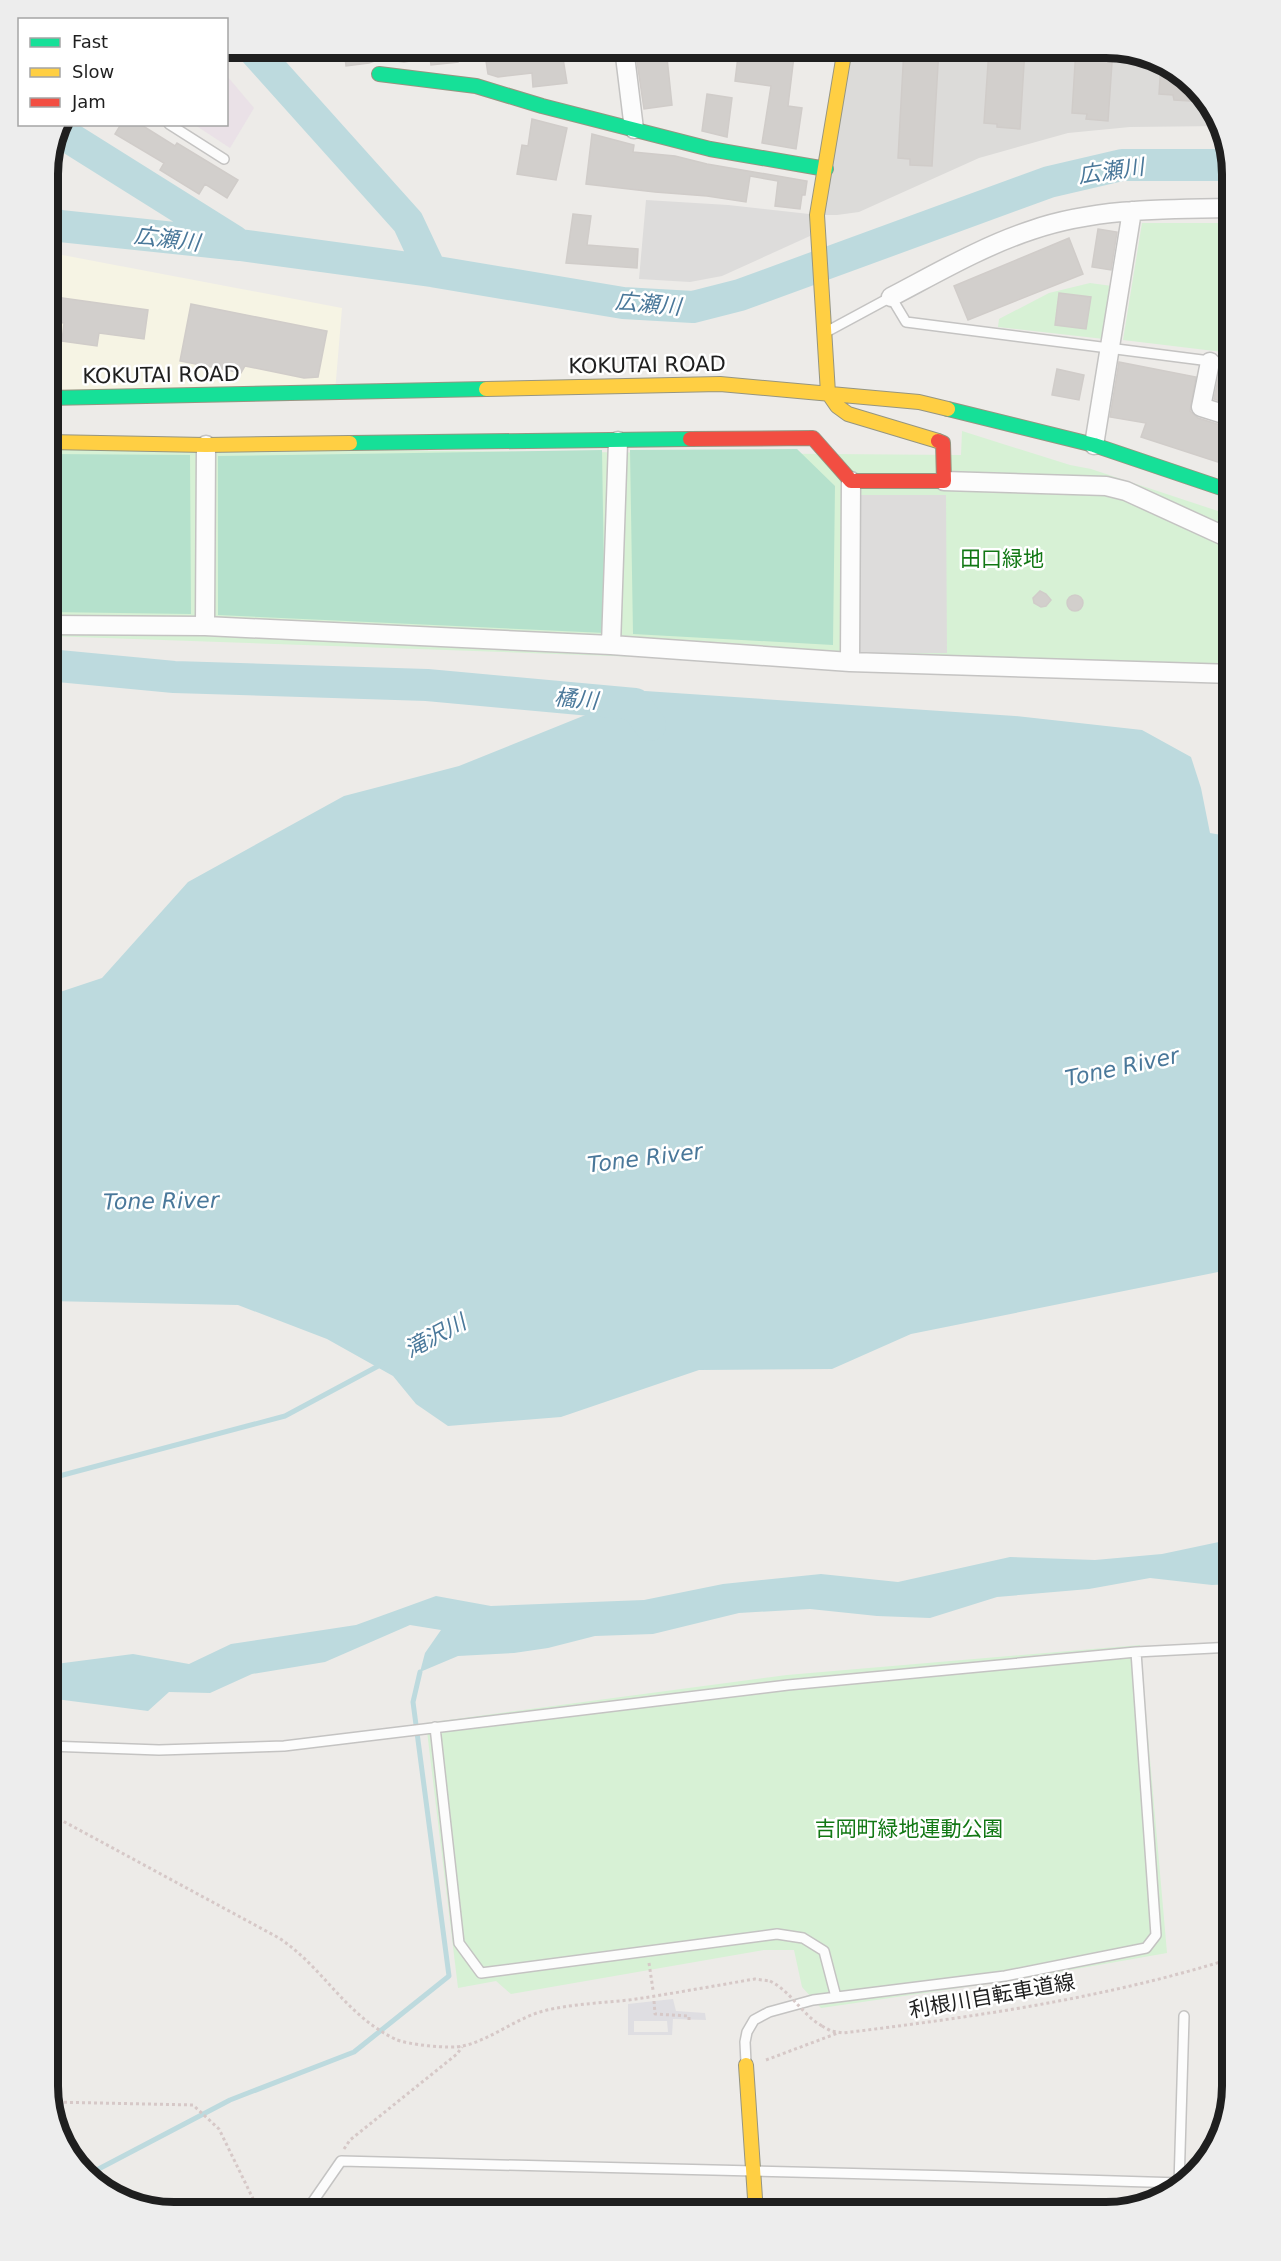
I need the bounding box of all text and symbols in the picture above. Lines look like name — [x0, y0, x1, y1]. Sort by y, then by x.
legend — [18, 18, 228, 126]
text: Fast — [72, 31, 108, 52]
text: Slow — [72, 61, 114, 82]
text: Jam — [71, 91, 106, 112]
water label: 広瀬川 — [1077, 154, 1147, 188]
water label: 広瀬川 — [133, 223, 203, 256]
water label: 広瀬川 — [614, 289, 684, 320]
street label: KOKUTAI ROAD — [568, 352, 726, 378]
street label: KOKUTAI ROAD — [82, 362, 240, 388]
park label: 田口緑地 — [960, 547, 1044, 571]
water label: 橘川 — [553, 685, 601, 714]
water label: Tone River — [1063, 1042, 1183, 1091]
water label: Tone River — [586, 1138, 706, 1177]
water label: Tone River — [103, 1187, 221, 1215]
water label: 滝沢川 — [400, 1309, 472, 1363]
park label: 吉岡町緑地運動公園 — [815, 1817, 1004, 1841]
street label: 利根川自転車道線 — [907, 1970, 1077, 2022]

